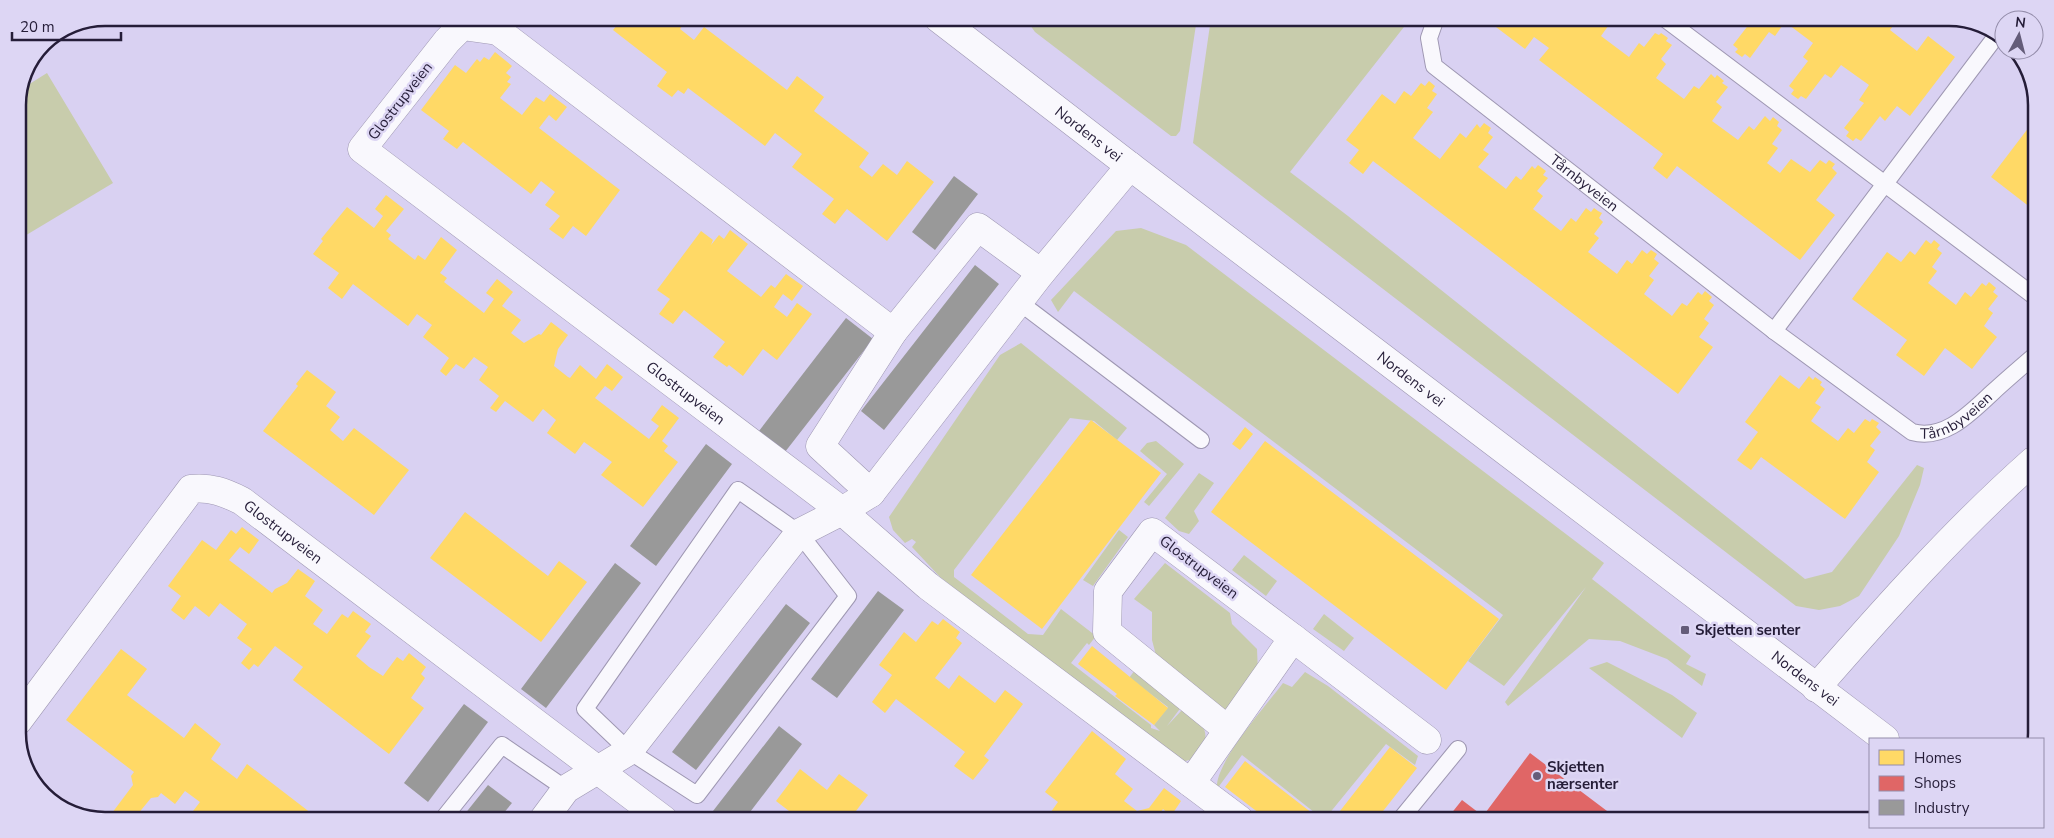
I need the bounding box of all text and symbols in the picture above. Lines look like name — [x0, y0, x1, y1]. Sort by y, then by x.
scale bar — [12, 10, 121, 42]
north arrow — [1994, 10, 2044, 60]
text: N — [2014, 13, 2027, 33]
text: 20 m — [20, 17, 55, 37]
street label: Glostrupveien — [363, 58, 437, 144]
street label: Nordens vei — [1051, 102, 1126, 166]
street label: Tårnbyveien — [1546, 150, 1623, 216]
street label: Nordens vei — [1373, 347, 1449, 411]
street label: Glostrupveien — [642, 357, 729, 429]
street label: Tårnbyveien — [1920, 388, 1997, 444]
street label: Glostrupveien — [239, 496, 327, 568]
street label: Glostrupveien — [1155, 531, 1243, 603]
place label: Skjetten senter — [1695, 620, 1801, 640]
marker: Skjetten senter — [1679, 624, 1691, 636]
street label: Nordens vei — [1767, 646, 1843, 711]
legend — [1869, 738, 2044, 828]
text: Homes — [1914, 748, 1962, 768]
place label: Skjetten nærsenter — [1547, 757, 1619, 794]
marker: Skjetten nærsenter — [1531, 770, 1543, 782]
text: Shops — [1914, 773, 1956, 793]
text: Industry — [1914, 798, 1970, 818]

